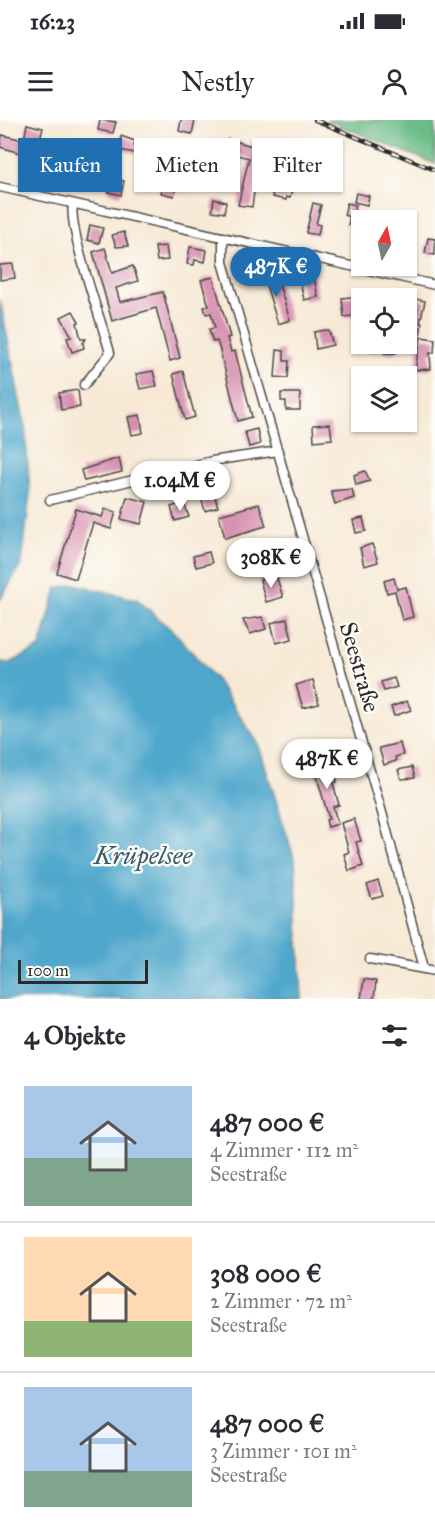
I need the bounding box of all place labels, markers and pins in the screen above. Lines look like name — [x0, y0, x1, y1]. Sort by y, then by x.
pin: 487K € — [227, 247, 325, 298]
pin: 1.04M € — [125, 461, 235, 512]
pin: 308K € — [222, 538, 320, 589]
pin: 487K € — [278, 739, 376, 790]

